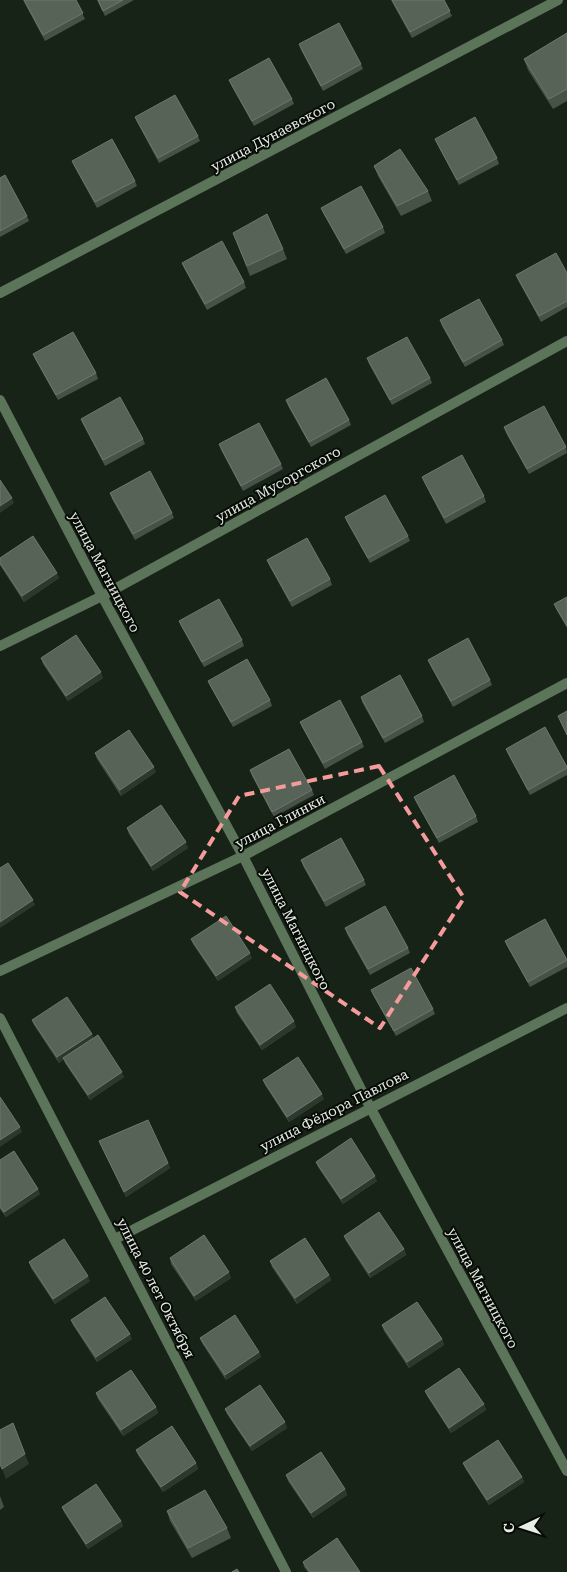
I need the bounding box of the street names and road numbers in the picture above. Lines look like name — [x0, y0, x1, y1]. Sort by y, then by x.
street label: улица Дунаевского — [208, 95, 338, 175]
street label: улица Мусоргского — [213, 443, 343, 525]
street label: улица Магницкого — [66, 509, 144, 635]
street label: улица Глинки — [232, 791, 328, 851]
street label: улица Магницкого — [258, 866, 334, 992]
street label: улица Фёдора Павлова — [257, 1065, 411, 1154]
street label: улица 40 лет Октября — [114, 1215, 198, 1361]
street label: улица Магницкого — [444, 1225, 522, 1351]

